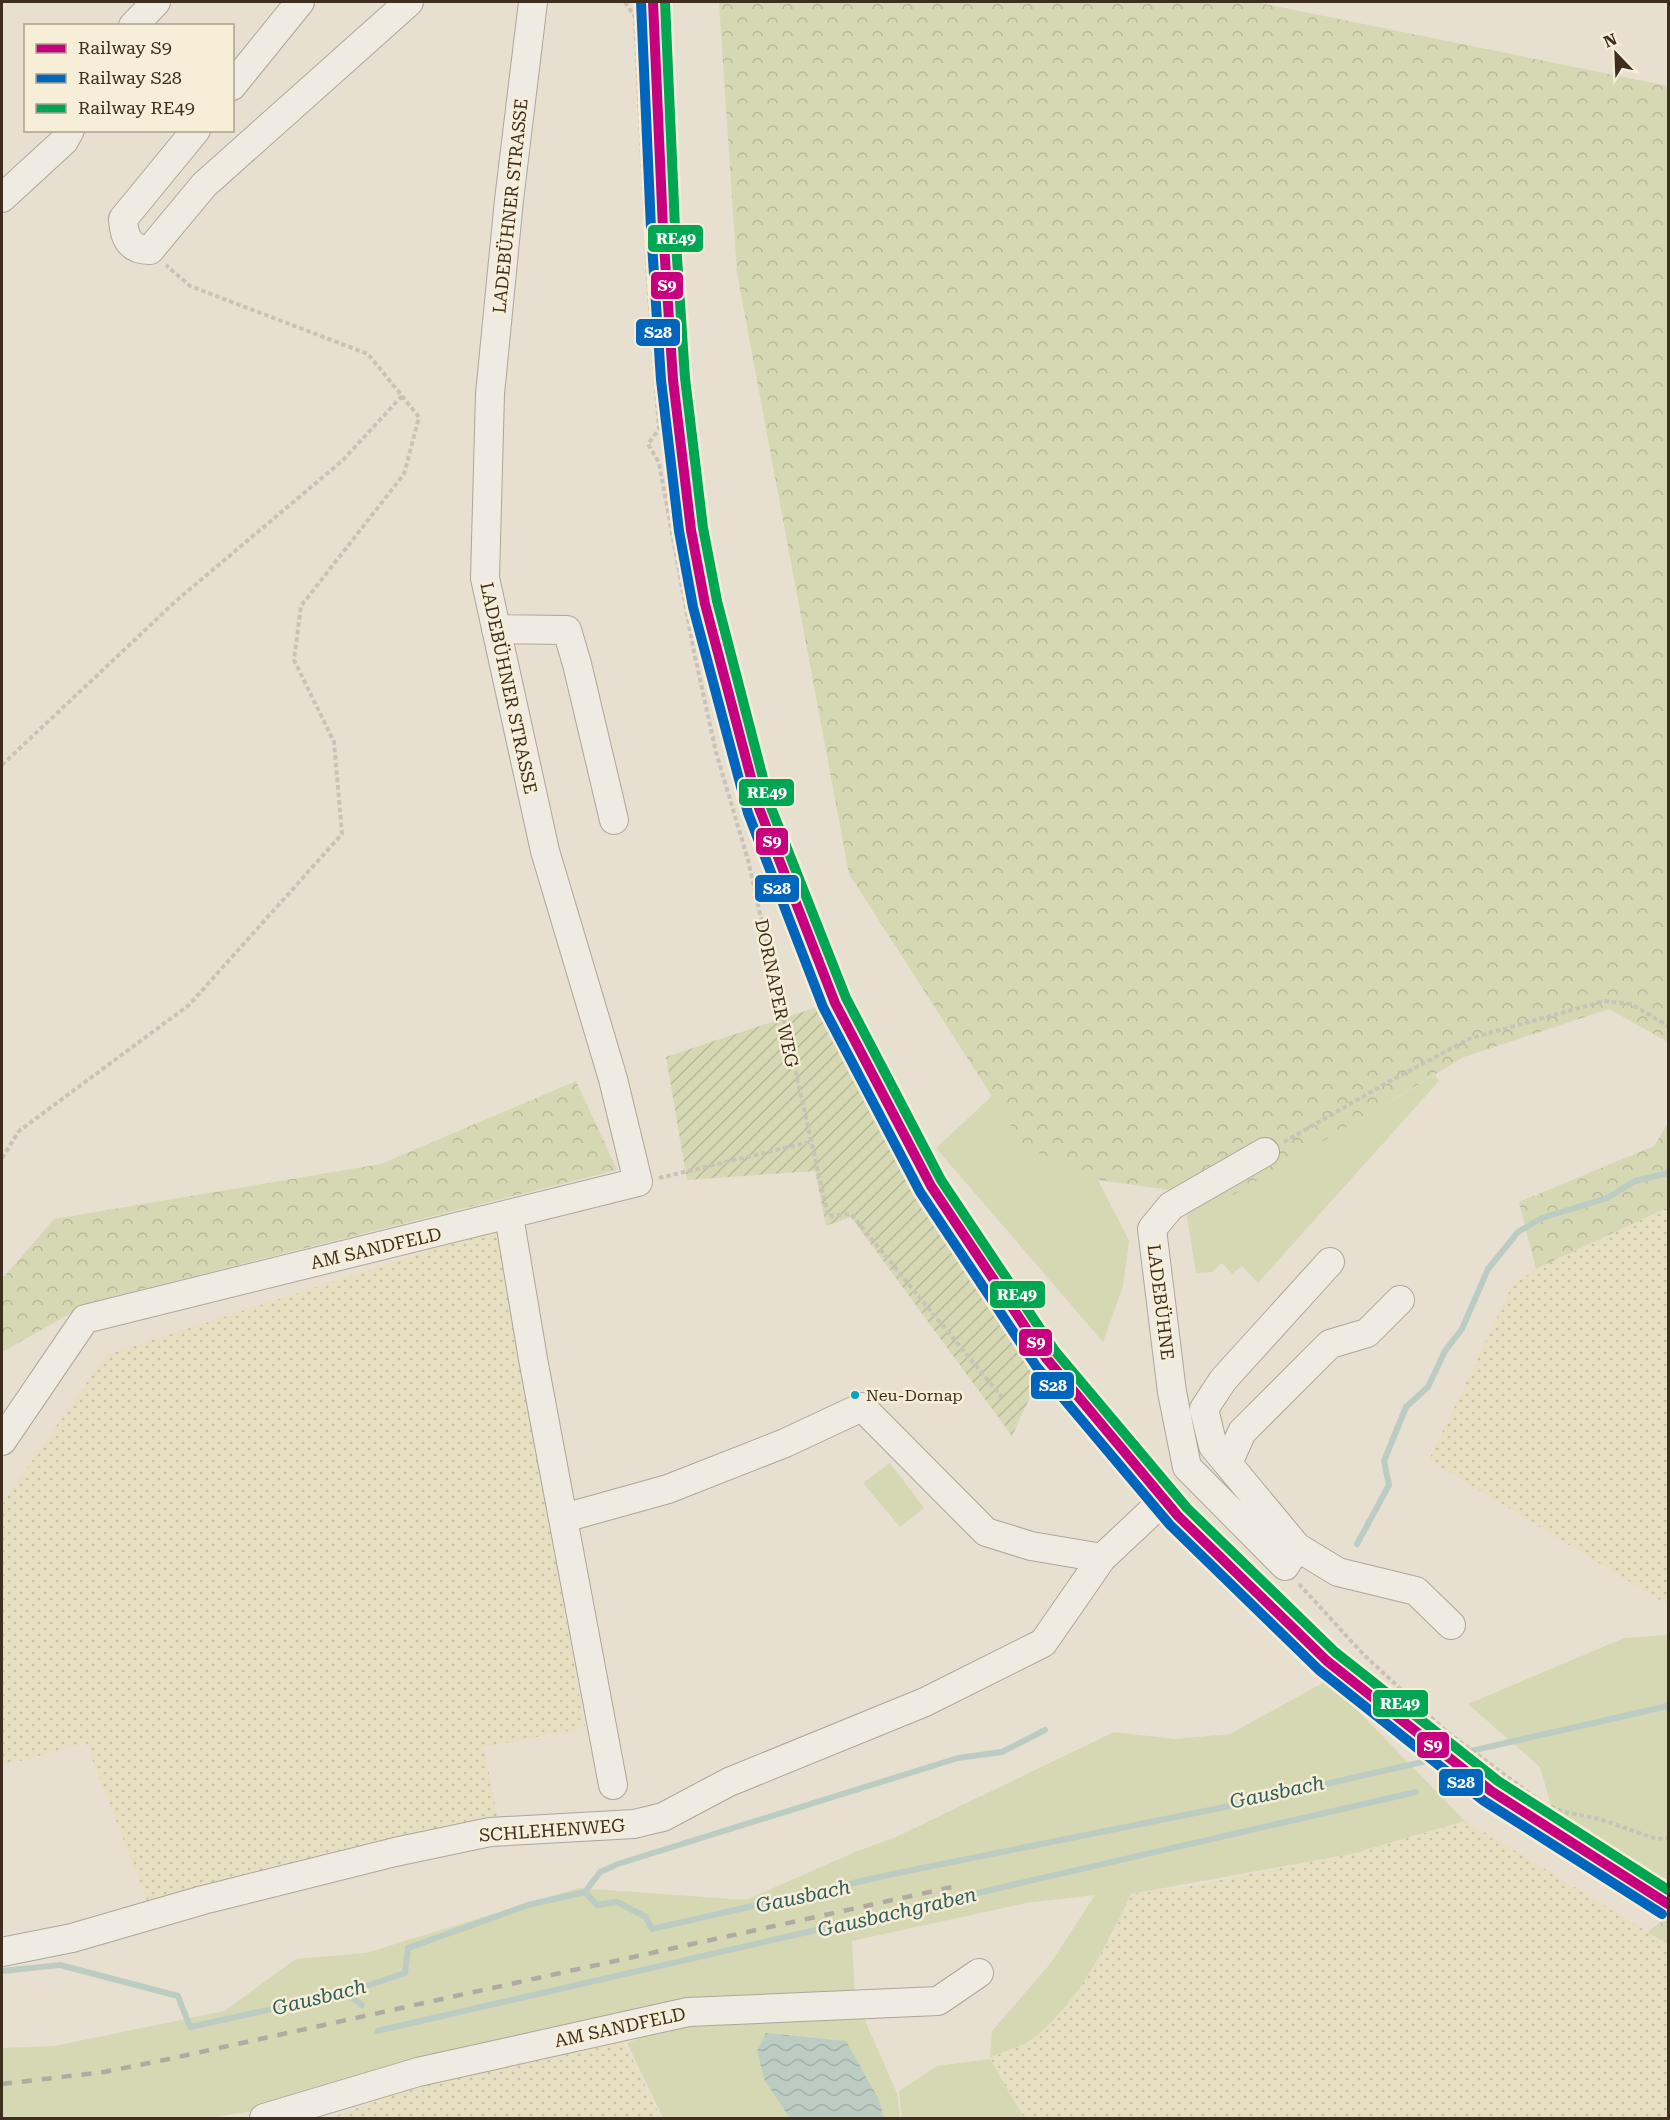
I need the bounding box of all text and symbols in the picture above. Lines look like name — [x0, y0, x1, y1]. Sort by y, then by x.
legend — [24, 24, 234, 132]
north arrow — [1586, 24, 1646, 84]
text: N — [1601, 29, 1620, 52]
text: Railway S9 — [78, 37, 172, 58]
text: Railway S28 — [78, 67, 182, 88]
text: Railway RE49 — [78, 97, 195, 118]
street label: LADEBÜHNER STRASSE — [488, 98, 532, 314]
line badge: RE49 — [647, 224, 704, 253]
text: RE49 — [656, 229, 696, 248]
line badge: S9 — [650, 271, 684, 300]
text: S9 — [657, 276, 677, 295]
line badge: S28 — [635, 318, 681, 347]
text: S28 — [644, 323, 672, 342]
street label: LADEBÜHNER STRASSE — [476, 580, 542, 796]
line badge: RE49 — [738, 778, 795, 807]
text: RE49 — [747, 783, 787, 802]
line badge: S9 — [755, 827, 789, 856]
text: S9 — [762, 832, 782, 851]
line badge: S28 — [754, 874, 800, 903]
text: S28 — [763, 879, 791, 898]
street label: DORNAPER WEG — [751, 917, 803, 1069]
street label: AM SANDFELD — [309, 1223, 444, 1273]
street label: LADEBÜHNE — [1143, 1243, 1179, 1361]
line badge: RE49 — [989, 1280, 1046, 1309]
text: RE49 — [997, 1285, 1037, 1304]
line badge: S9 — [1018, 1328, 1053, 1357]
text: S9 — [1026, 1333, 1046, 1352]
line badge: S28 — [1030, 1371, 1075, 1400]
text: S28 — [1039, 1376, 1067, 1395]
place label: Neu-Dornap — [866, 1386, 963, 1405]
marker: Neu-Dornap — [849, 1389, 861, 1401]
line badge: RE49 — [1372, 1689, 1429, 1718]
text: RE49 — [1380, 1694, 1420, 1713]
line badge: S9 — [1416, 1731, 1450, 1759]
text: S9 — [1423, 1736, 1443, 1755]
line badge: S28 — [1438, 1768, 1484, 1797]
water label: Gausbach — [1228, 1770, 1326, 1814]
text: S28 — [1447, 1773, 1475, 1792]
street label: SCHLEHENWEG — [478, 1814, 626, 1846]
water label: Gausbach — [754, 1874, 852, 1918]
water label: Gausbachgraben — [815, 1882, 979, 1942]
water label: Gausbach — [270, 1974, 368, 2020]
street label: AM SANDFELD — [552, 2003, 688, 2051]

